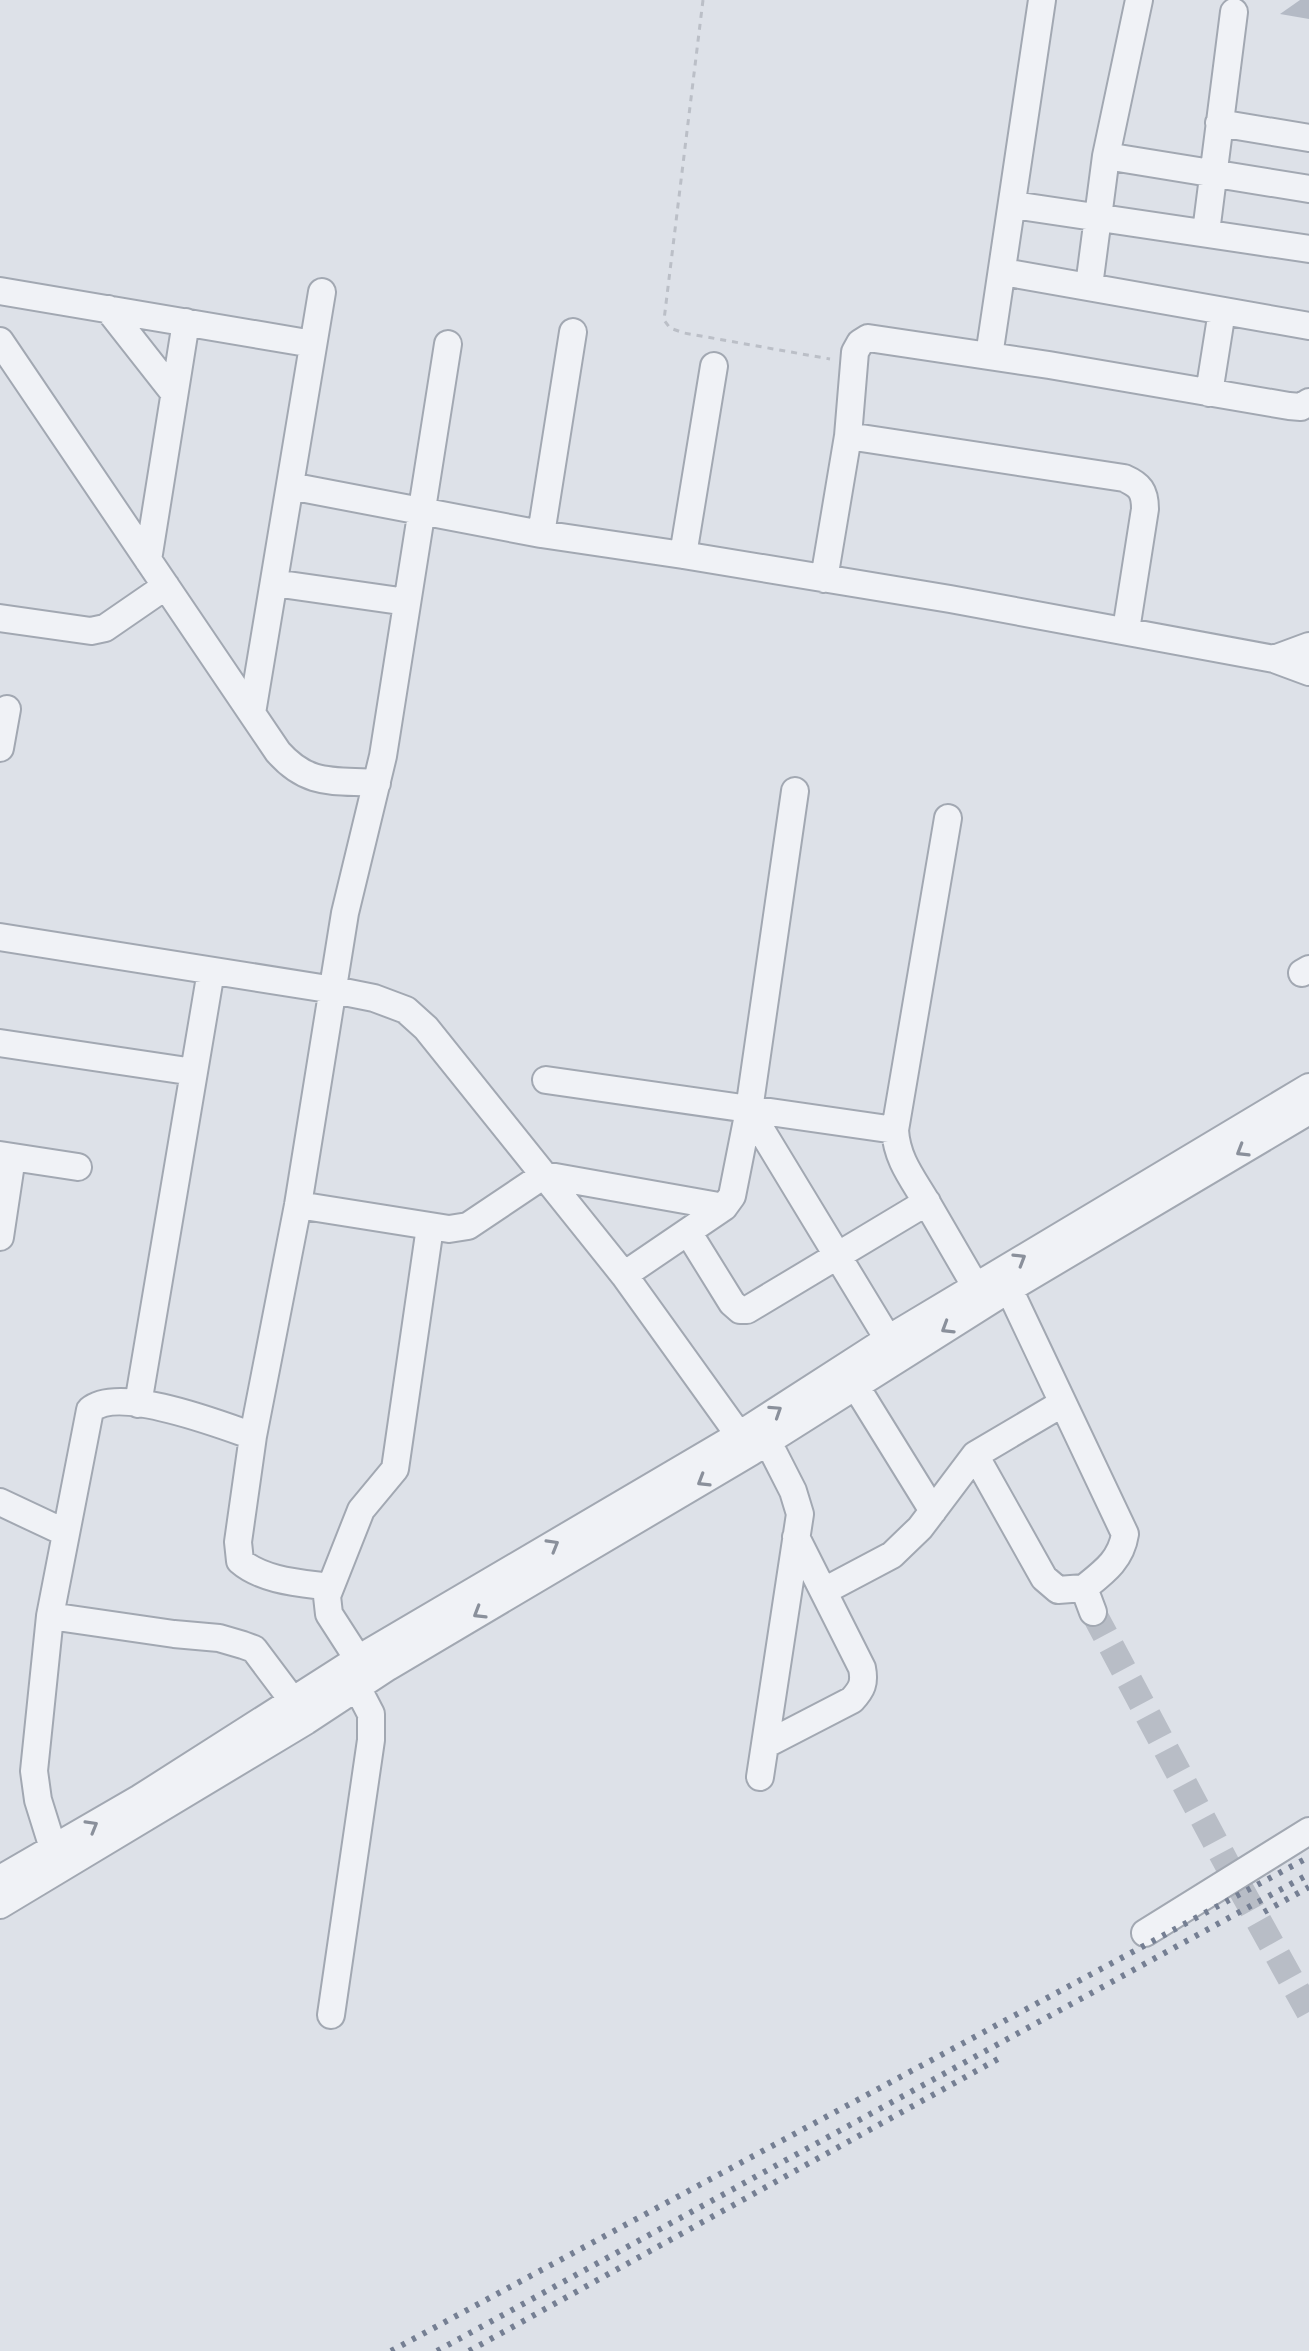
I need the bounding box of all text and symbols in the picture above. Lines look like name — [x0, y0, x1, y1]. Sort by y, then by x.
one-way arrow — [1236, 1141, 1251, 1157]
one-way arrow — [1011, 1253, 1026, 1269]
one-way arrow — [941, 1318, 956, 1334]
one-way arrow — [767, 1406, 782, 1421]
one-way arrow — [697, 1471, 712, 1487]
one-way arrow — [544, 1539, 559, 1555]
one-way arrow — [473, 1603, 488, 1619]
one-way arrow — [83, 1820, 98, 1836]

